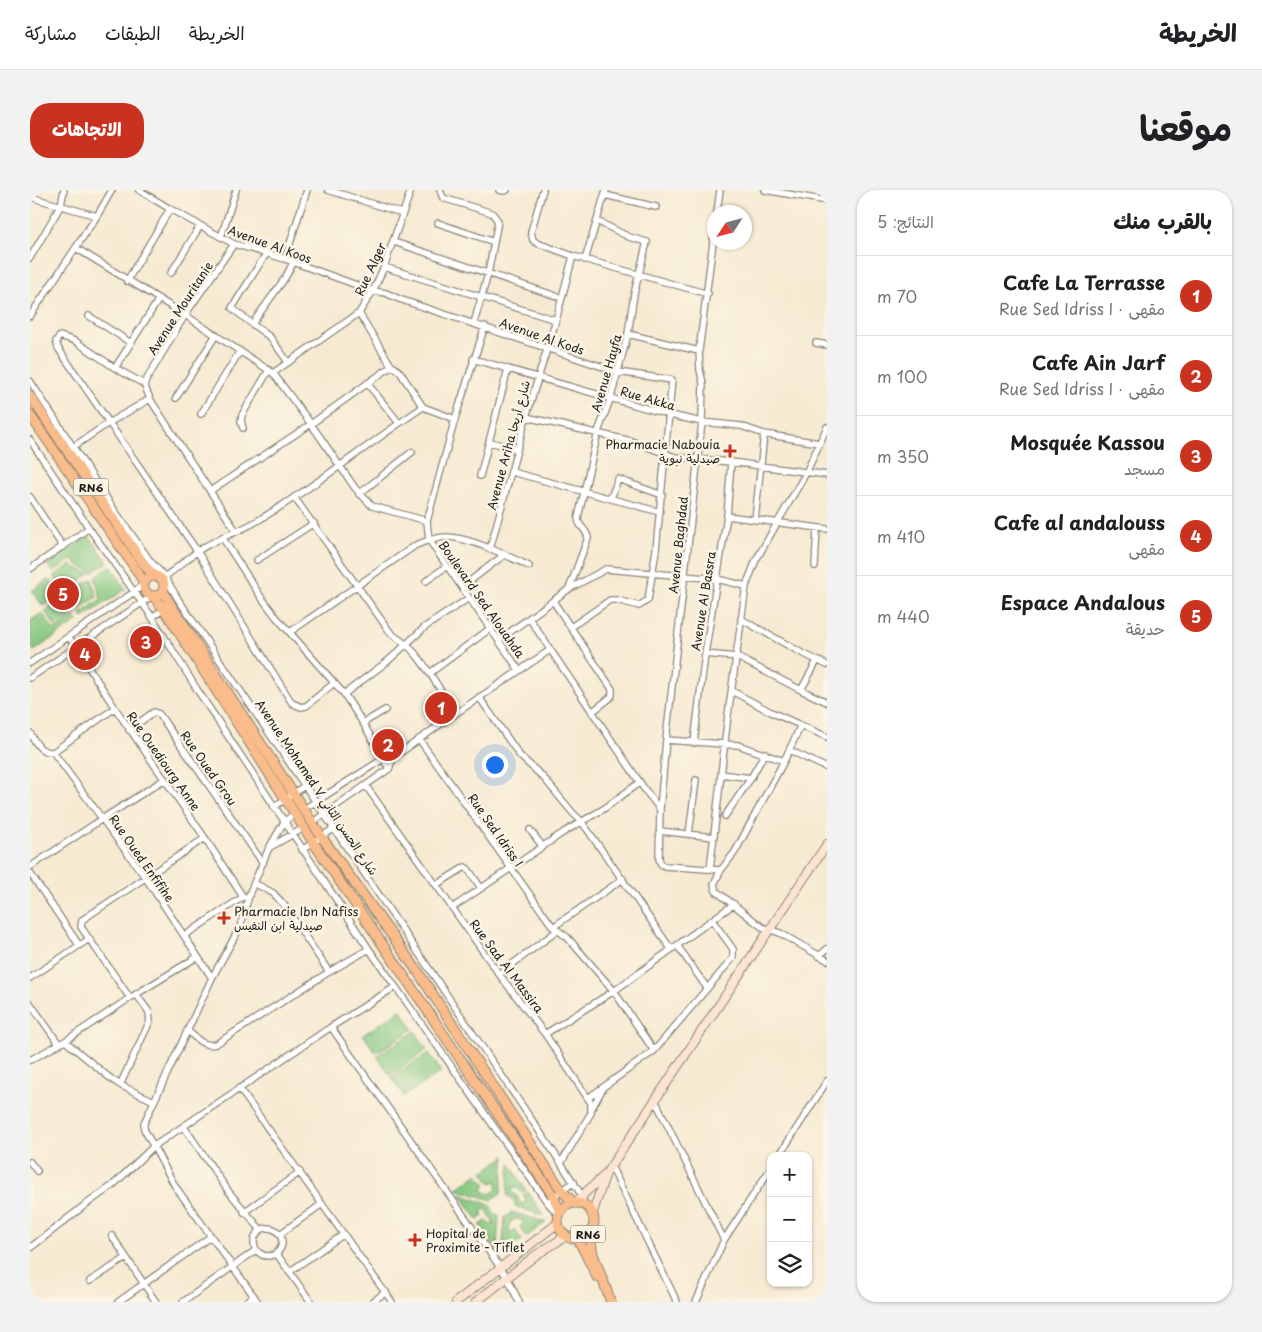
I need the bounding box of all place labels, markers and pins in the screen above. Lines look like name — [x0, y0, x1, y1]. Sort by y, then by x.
place label: Pharmacie Nabouia صيدلية نبوية — [605, 435, 721, 467]
marker: Pharmacie Nabouia صيدلية نبوية — [724, 445, 736, 457]
pin: 5 — [47, 575, 79, 613]
pin: 3 — [130, 623, 162, 661]
pin: 4 — [69, 635, 101, 673]
pin: 1 — [425, 689, 457, 727]
pin: 2 — [372, 726, 404, 764]
place label: Pharmacie Ibn Nafiss صيدلية ابن النفيس — [234, 902, 359, 934]
marker: Pharmacie Ibn Nafiss صيدلية ابن النفيس — [218, 912, 230, 924]
place label: Hopital de Proximite - Tiflet — [426, 1224, 525, 1256]
marker: Hopital de Proximite - Tiflet — [408, 1233, 422, 1247]

